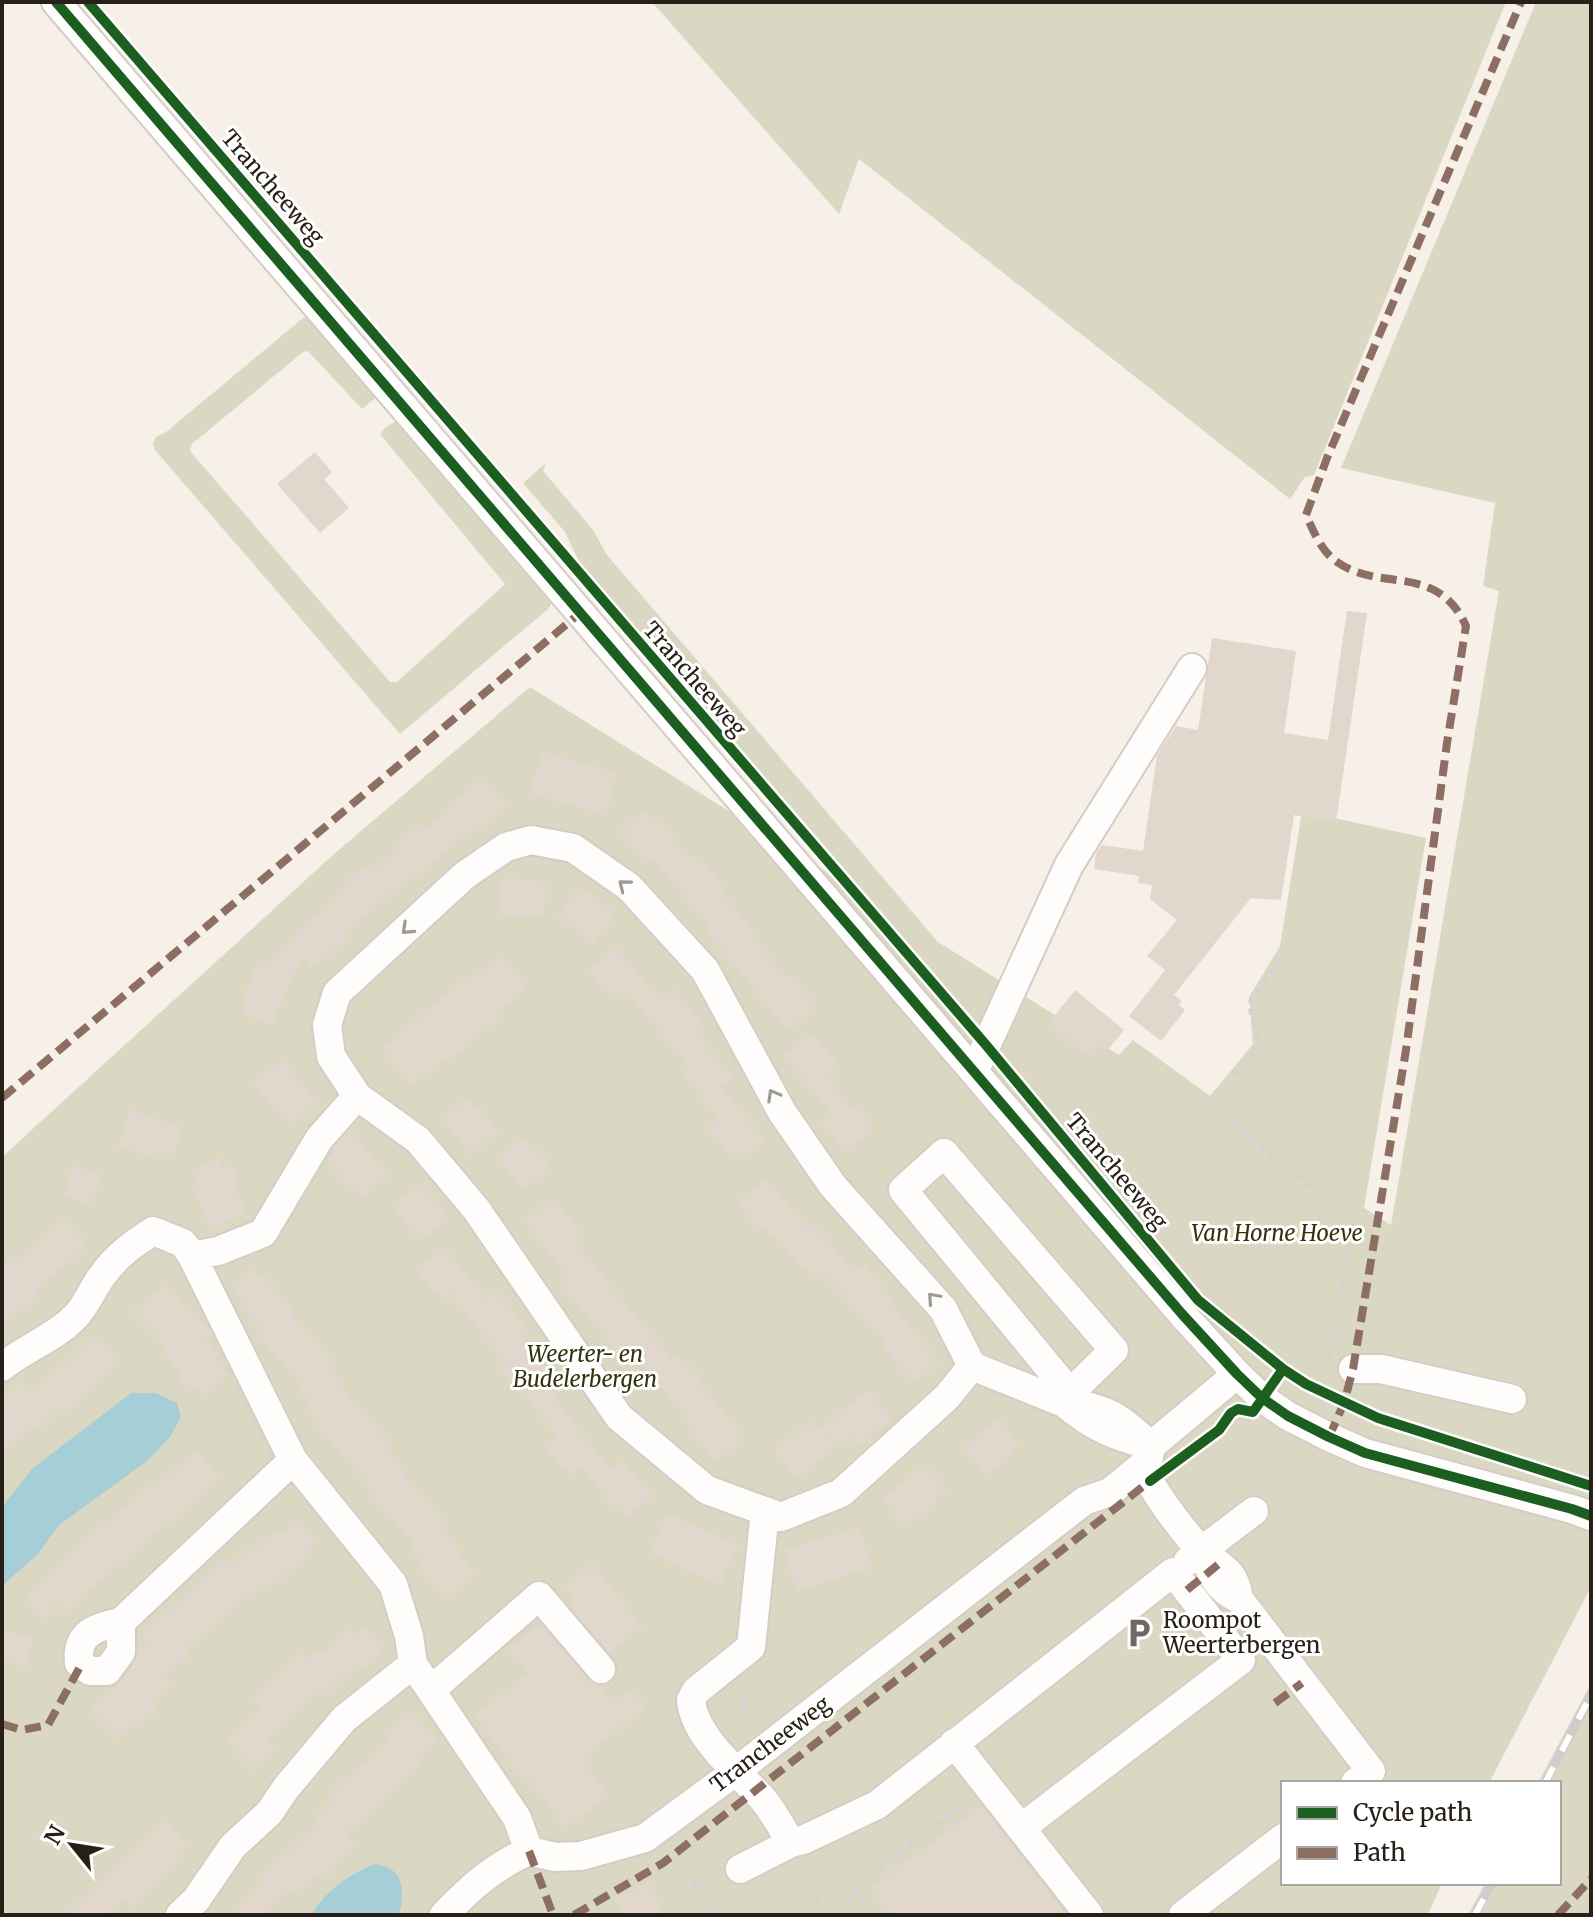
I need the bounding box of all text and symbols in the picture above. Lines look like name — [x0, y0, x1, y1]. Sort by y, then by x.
street label: Trancheeweg — [215, 124, 331, 250]
street label: Trancheeweg — [637, 616, 753, 742]
one-way arrow — [618, 880, 633, 894]
one-way arrow — [402, 919, 416, 934]
one-way arrow — [767, 1089, 783, 1104]
street label: Trancheeweg — [1060, 1107, 1174, 1235]
park label: Van Horne Hoeve — [1191, 1219, 1363, 1247]
one-way arrow — [929, 1293, 943, 1308]
park label: Weerter- en Budelerbergen — [513, 1340, 657, 1393]
place label: Roompot Weerterbergen — [1162, 1606, 1321, 1659]
parking icon: Roompot Weerterbergen — [1122, 1616, 1156, 1650]
street label: Trancheeweg — [704, 1690, 836, 1798]
legend — [1281, 1781, 1561, 1885]
text: Cycle path — [1353, 1797, 1472, 1828]
north arrow — [32, 1805, 112, 1885]
text: N — [38, 1820, 71, 1850]
text: Path — [1353, 1837, 1406, 1868]

